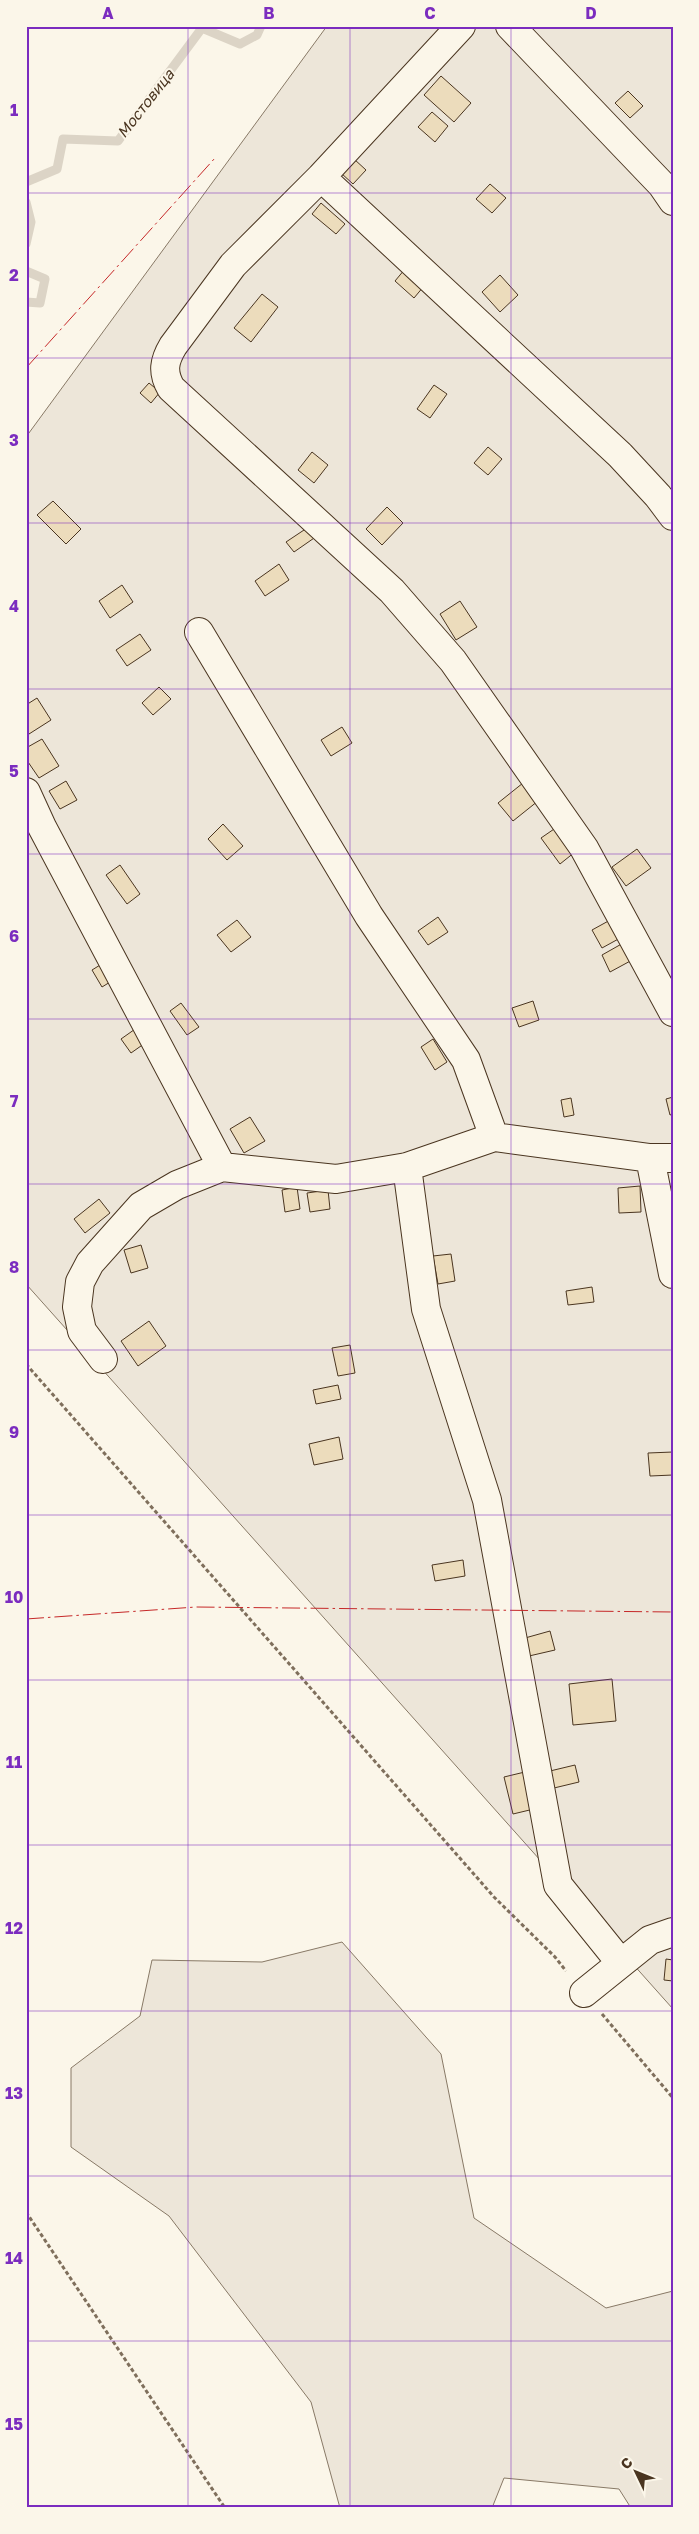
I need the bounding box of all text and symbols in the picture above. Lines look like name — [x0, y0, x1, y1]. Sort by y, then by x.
text: A — [102, 3, 114, 23]
text: B — [263, 3, 275, 23]
text: C — [424, 3, 436, 23]
text: D — [585, 3, 597, 23]
water label: Мостовица — [113, 65, 178, 141]
text: 1 — [10, 100, 18, 120]
text: 2 — [9, 265, 19, 285]
text: 3 — [9, 430, 19, 450]
text: 4 — [9, 596, 19, 616]
text: 5 — [9, 761, 19, 781]
text: 6 — [9, 926, 19, 946]
text: 7 — [10, 1091, 19, 1111]
text: 8 — [9, 1257, 19, 1277]
text: 9 — [9, 1422, 19, 1442]
text: 10 — [5, 1587, 23, 1607]
text: 11 — [6, 1752, 22, 1772]
text: 12 — [5, 1918, 23, 1938]
text: 13 — [5, 2083, 23, 2103]
text: 14 — [5, 2248, 23, 2268]
text: 15 — [5, 2414, 23, 2434]
north arrow — [612, 2446, 662, 2496]
text: С — [617, 2453, 636, 2472]

